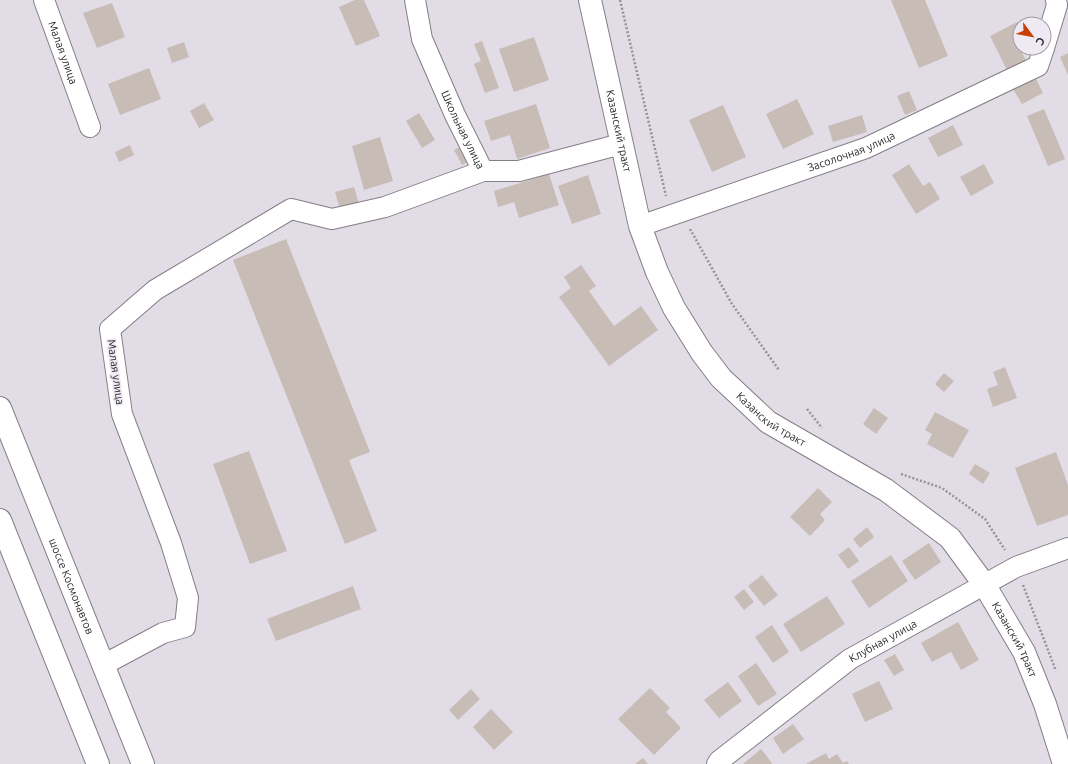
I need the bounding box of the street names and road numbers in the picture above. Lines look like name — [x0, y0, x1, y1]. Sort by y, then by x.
street label: Малая улица — [46, 20, 80, 86]
street label: Школьная улица — [439, 89, 487, 171]
street label: Казанский тракт — [604, 89, 634, 173]
street label: Засолочная улица — [806, 129, 897, 174]
street label: Малая улица — [105, 339, 127, 405]
street label: Казанский тракт — [734, 390, 808, 449]
street label: шоссе Космонавтов — [47, 536, 96, 636]
street label: Казанский тракт — [990, 600, 1040, 679]
street label: Клубная улица — [847, 617, 919, 665]

